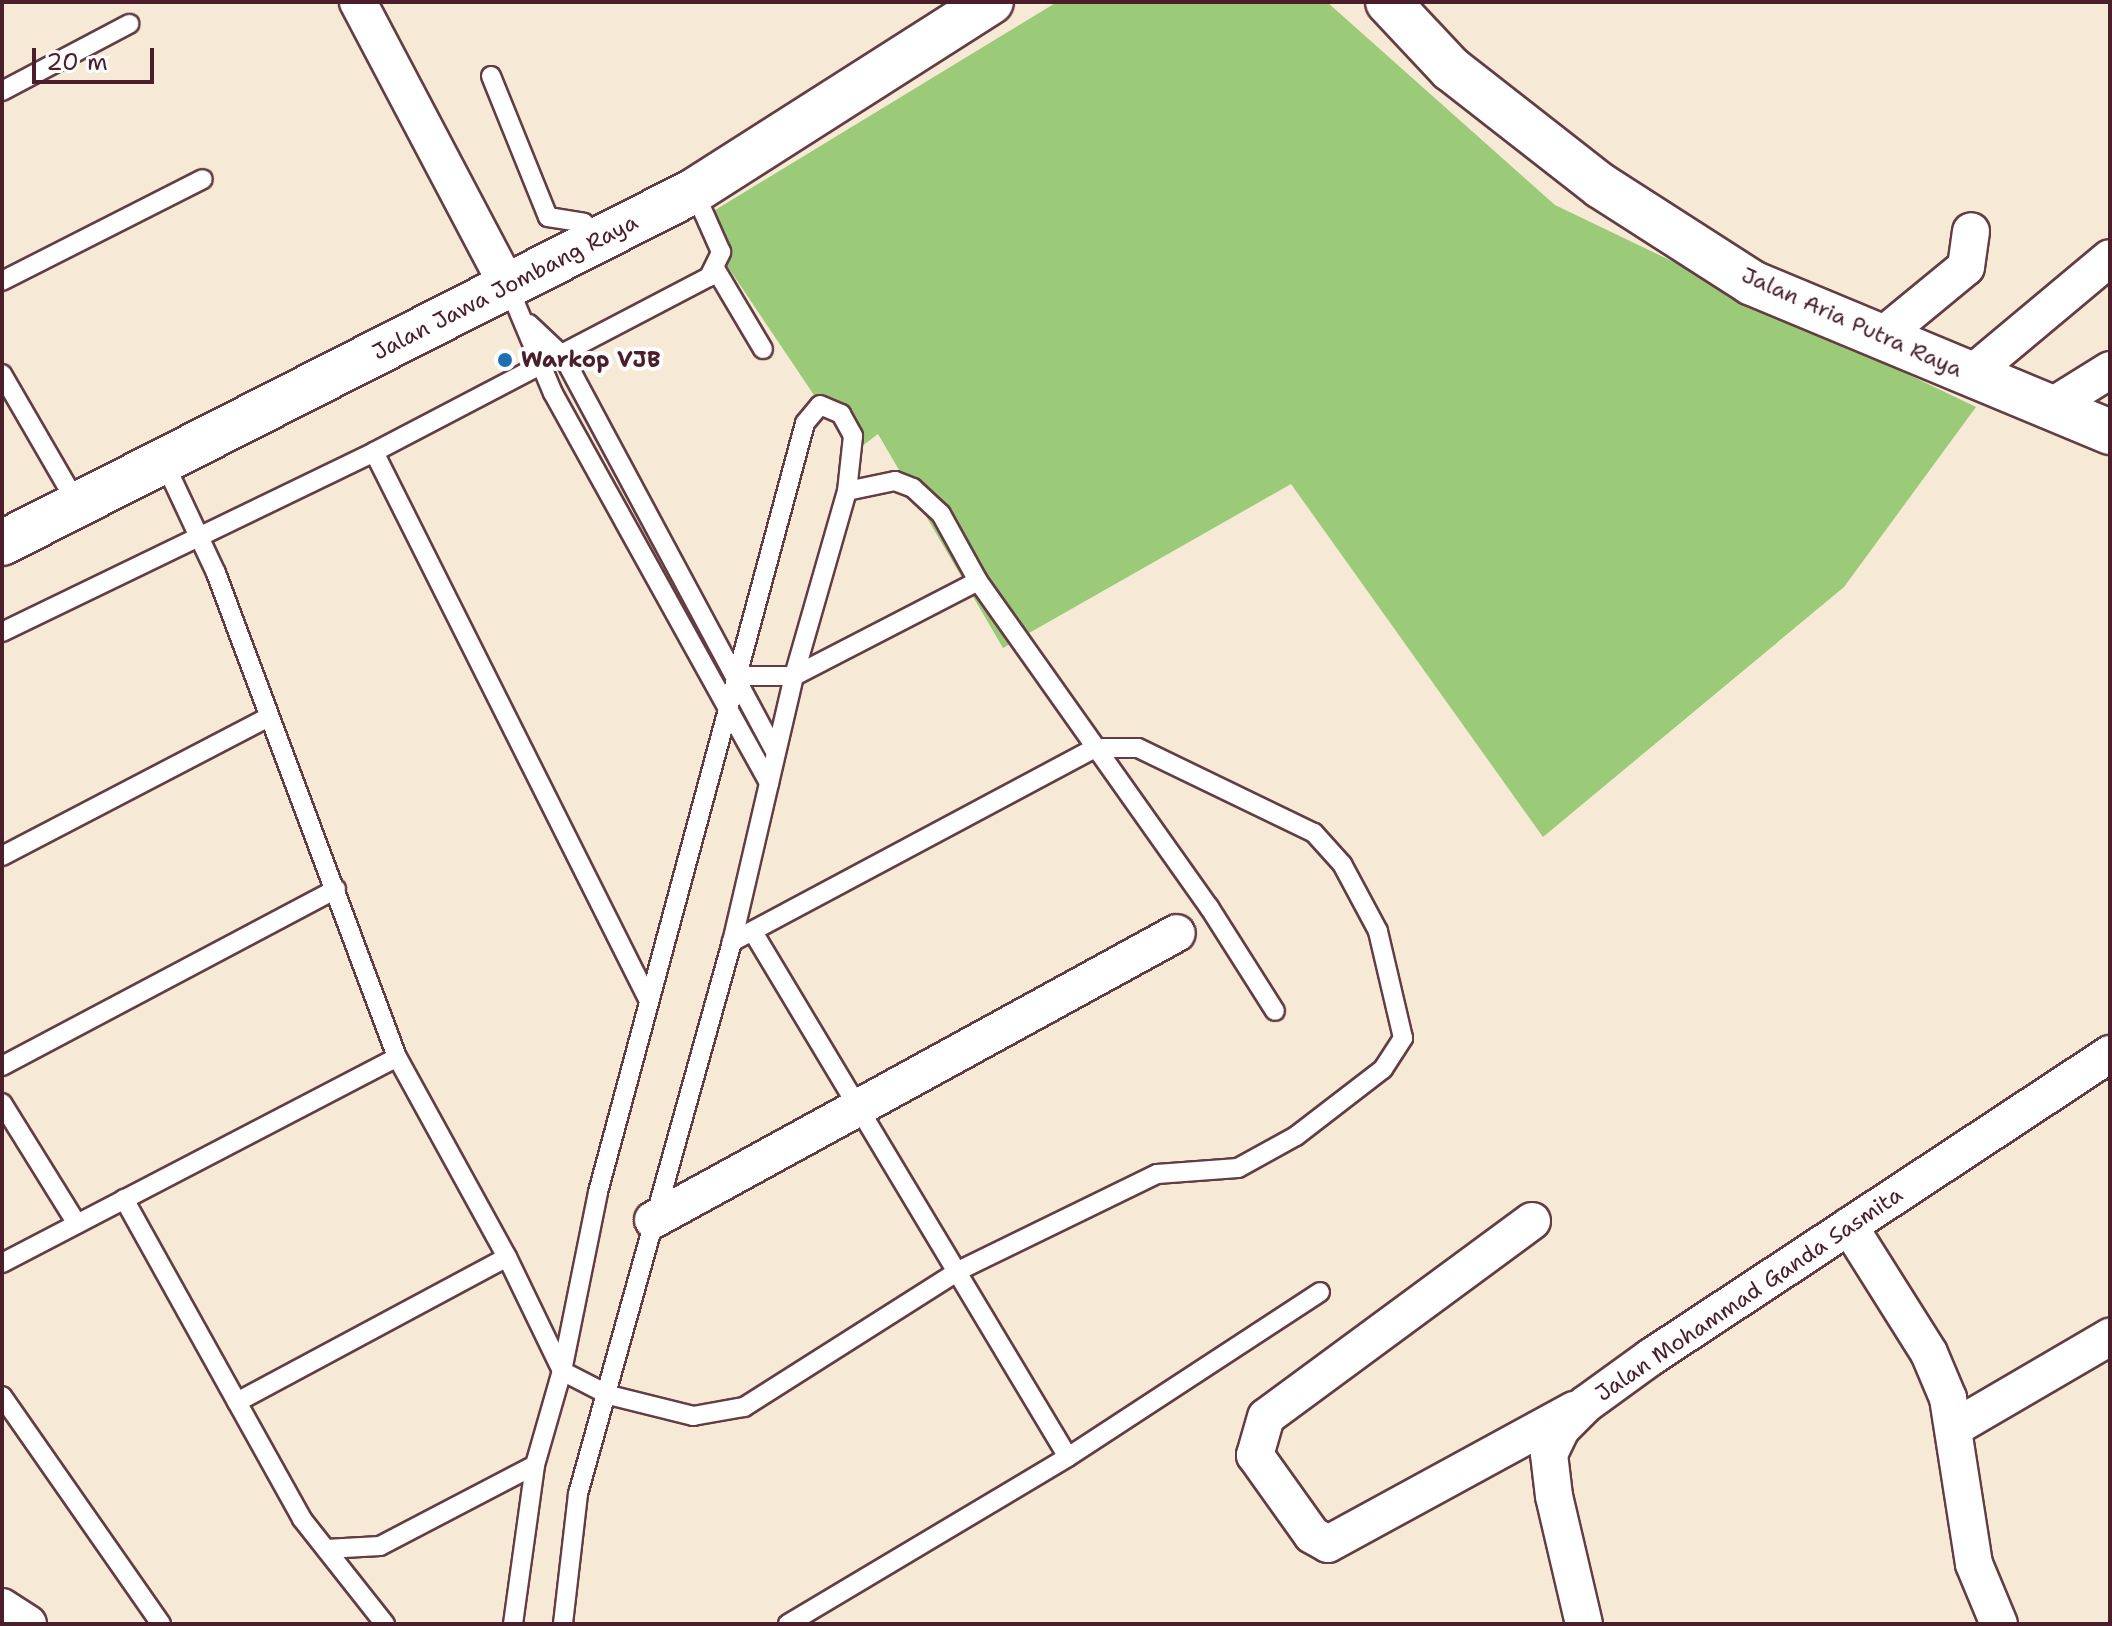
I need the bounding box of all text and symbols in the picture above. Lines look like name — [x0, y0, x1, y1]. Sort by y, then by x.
scale bar — [36, 32, 158, 82]
text: 20 m — [46, 46, 108, 78]
street label: Jalan Jawa Jombang Raya — [368, 208, 642, 366]
street label: Jalan Aria Putra Raya — [1738, 261, 1966, 383]
place label: Warkop VJB — [521, 347, 661, 373]
marker: Warkop VJB — [496, 351, 514, 369]
street label: Jalan Mohammad Ganda Sasmita — [1591, 1181, 1907, 1407]

